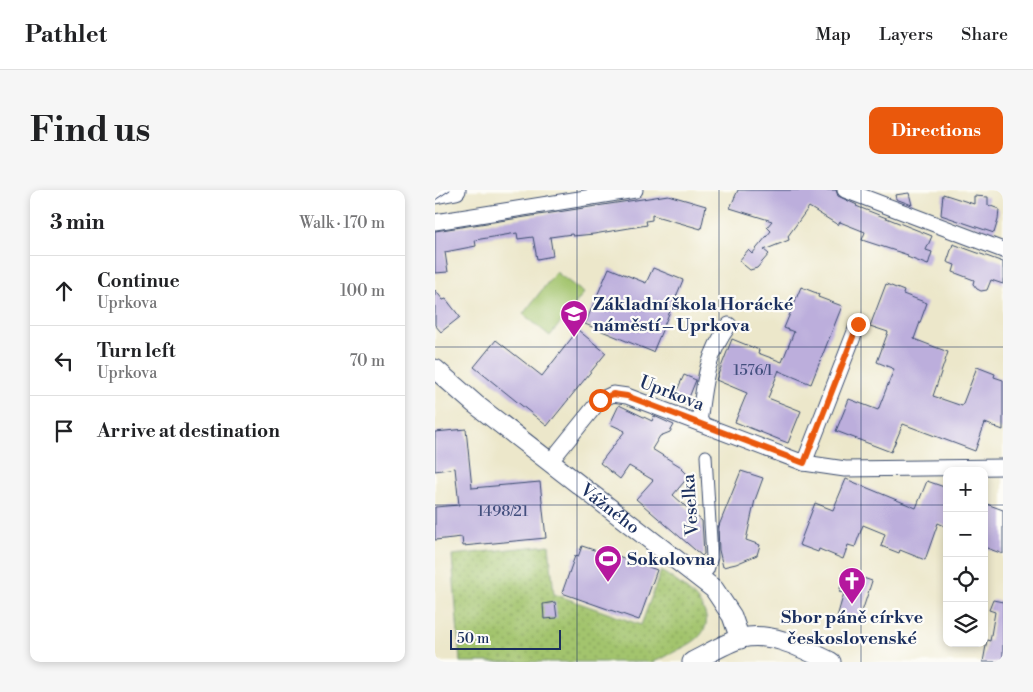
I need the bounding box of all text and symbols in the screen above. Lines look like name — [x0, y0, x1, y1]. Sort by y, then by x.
text: Pathlet — [25, 20, 107, 50]
text: Map — [816, 23, 851, 46]
text: Layers — [879, 23, 933, 46]
text: Share — [961, 23, 1008, 46]
button: Directions — [869, 107, 1003, 154]
text: Find us — [30, 109, 150, 152]
text: 3 min — [50, 210, 105, 236]
text: Walk · 170 m — [299, 213, 385, 233]
text: Continue — [97, 269, 180, 293]
icon: ahead — [50, 277, 78, 305]
text: 100 m — [340, 281, 385, 301]
text: Uprkova — [97, 293, 157, 313]
place label: Základní škola Horácké náměstí – Uprkova — [593, 293, 794, 337]
school or university icon: Základní škola Horácké náměstí – Uprkova — [559, 299, 589, 338]
route end — [847, 313, 870, 336]
text: Turn left — [97, 339, 176, 363]
icon: left — [50, 347, 78, 375]
text: 70 m — [349, 351, 385, 371]
house number: 1576/1 — [733, 361, 773, 380]
text: Uprkova — [97, 363, 157, 383]
street label: Uprkova — [636, 371, 708, 417]
route start — [589, 389, 612, 412]
icon: arrive — [50, 417, 78, 445]
text: Arrive at destination — [97, 419, 280, 443]
map controls — [943, 467, 988, 647]
button: + — [943, 467, 988, 512]
street label: Veselka — [677, 472, 704, 538]
street label: Vážného — [574, 478, 644, 539]
house number: 1498/21 — [477, 502, 529, 521]
button: − — [943, 512, 988, 557]
sports icon: Sokolovna — [593, 544, 623, 583]
place label: Sokolovna — [627, 548, 715, 571]
button: locate — [943, 557, 988, 602]
church icon: Sbor páně církve československé — [837, 566, 867, 605]
button: layers — [943, 602, 988, 647]
place label: Sbor páně církve československé — [781, 606, 923, 650]
scale bar — [450, 627, 561, 650]
text: 50 m — [457, 630, 489, 648]

